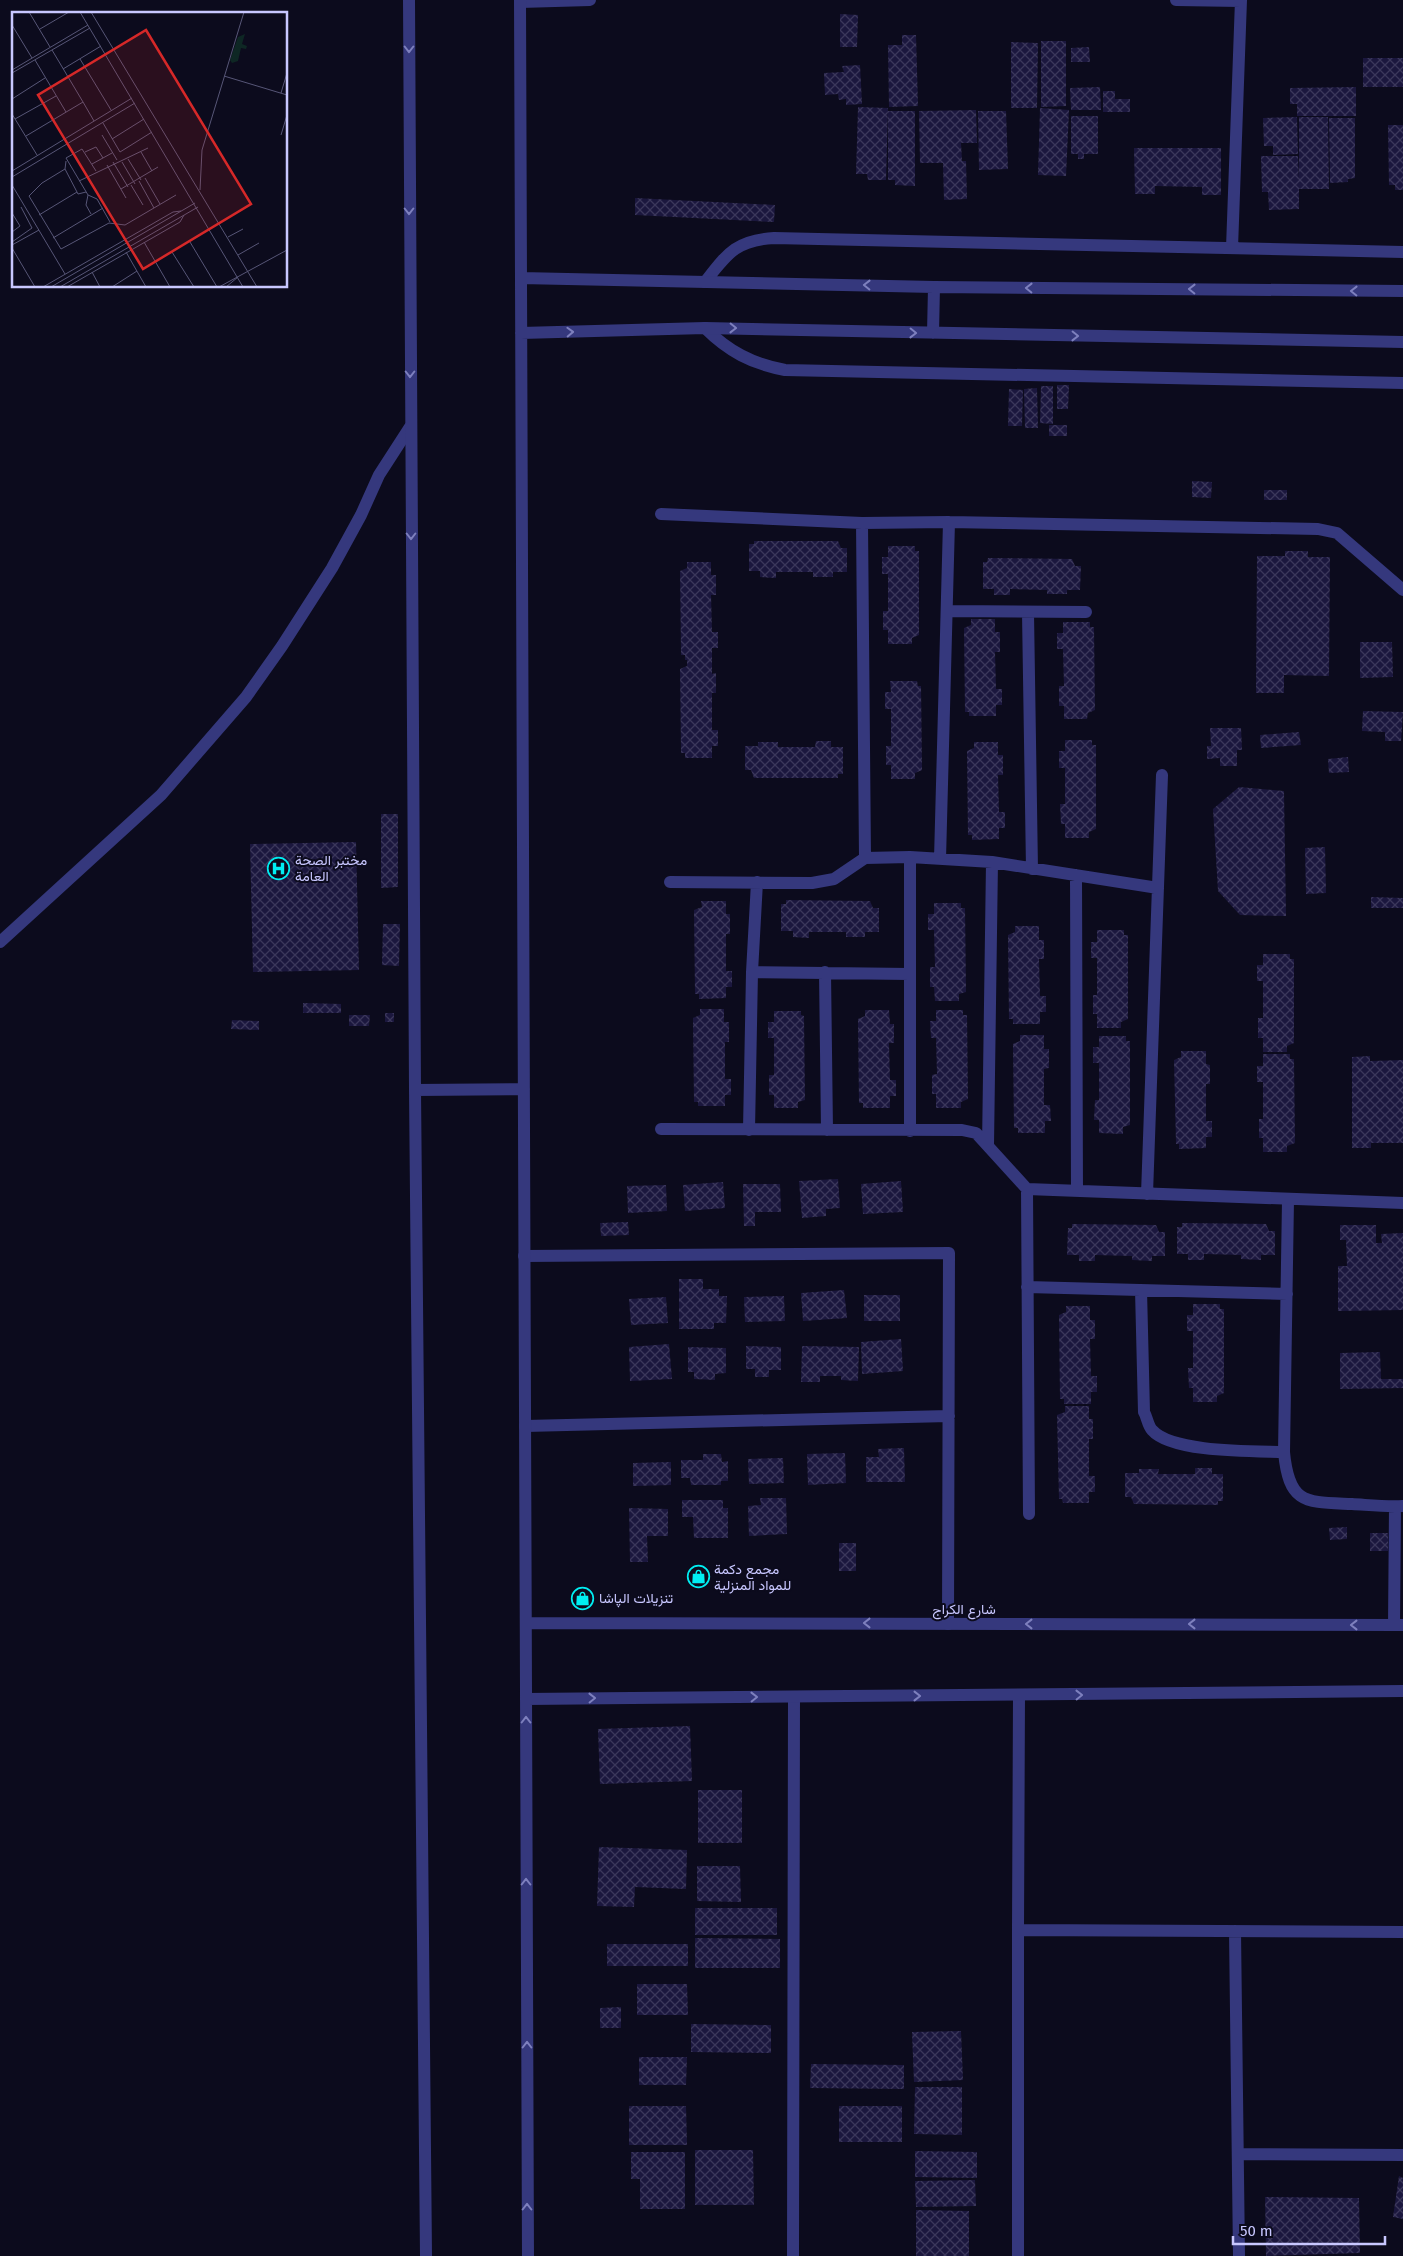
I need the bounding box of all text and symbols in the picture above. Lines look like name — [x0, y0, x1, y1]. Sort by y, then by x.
inset map — [12, 12, 288, 288]
one-way arrow — [404, 45, 414, 53]
one-way arrow — [404, 208, 414, 215]
one-way arrow — [863, 280, 871, 291]
one-way arrow — [1025, 283, 1033, 293]
one-way arrow — [1188, 284, 1196, 294]
one-way arrow — [1350, 286, 1358, 296]
one-way arrow — [729, 323, 737, 334]
one-way arrow — [566, 326, 574, 337]
one-way arrow — [909, 327, 917, 338]
one-way arrow — [1072, 331, 1079, 341]
one-way arrow — [405, 370, 415, 378]
one-way arrow — [406, 532, 416, 540]
place label: مختبر الصحة العامة — [295, 852, 367, 885]
hospital icon: مختبر الصحة العامة — [267, 856, 291, 880]
place label: مجمع دكمة للمواد المنزلية — [714, 1561, 791, 1594]
shop icon: مجمع دكمة للمواد المنزلية — [686, 1565, 710, 1589]
shop icon: تنزيلات الپاشا — [571, 1586, 595, 1610]
place label: تنزيلات الپاشا — [599, 1590, 674, 1608]
street label: شارع الكراج — [932, 1601, 996, 1620]
one-way arrow — [863, 1618, 870, 1628]
one-way arrow — [1025, 1619, 1033, 1629]
one-way arrow — [1188, 1619, 1196, 1629]
one-way arrow — [1350, 1620, 1358, 1630]
one-way arrow — [1076, 1689, 1084, 1700]
one-way arrow — [914, 1691, 921, 1701]
one-way arrow — [751, 1692, 759, 1702]
one-way arrow — [588, 1693, 596, 1703]
one-way arrow — [521, 1716, 531, 1724]
one-way arrow — [521, 1878, 531, 1886]
one-way arrow — [522, 2041, 532, 2048]
one-way arrow — [522, 2203, 532, 2211]
scale bar — [1233, 2214, 1386, 2246]
text: 50 m — [1240, 2222, 1273, 2240]

